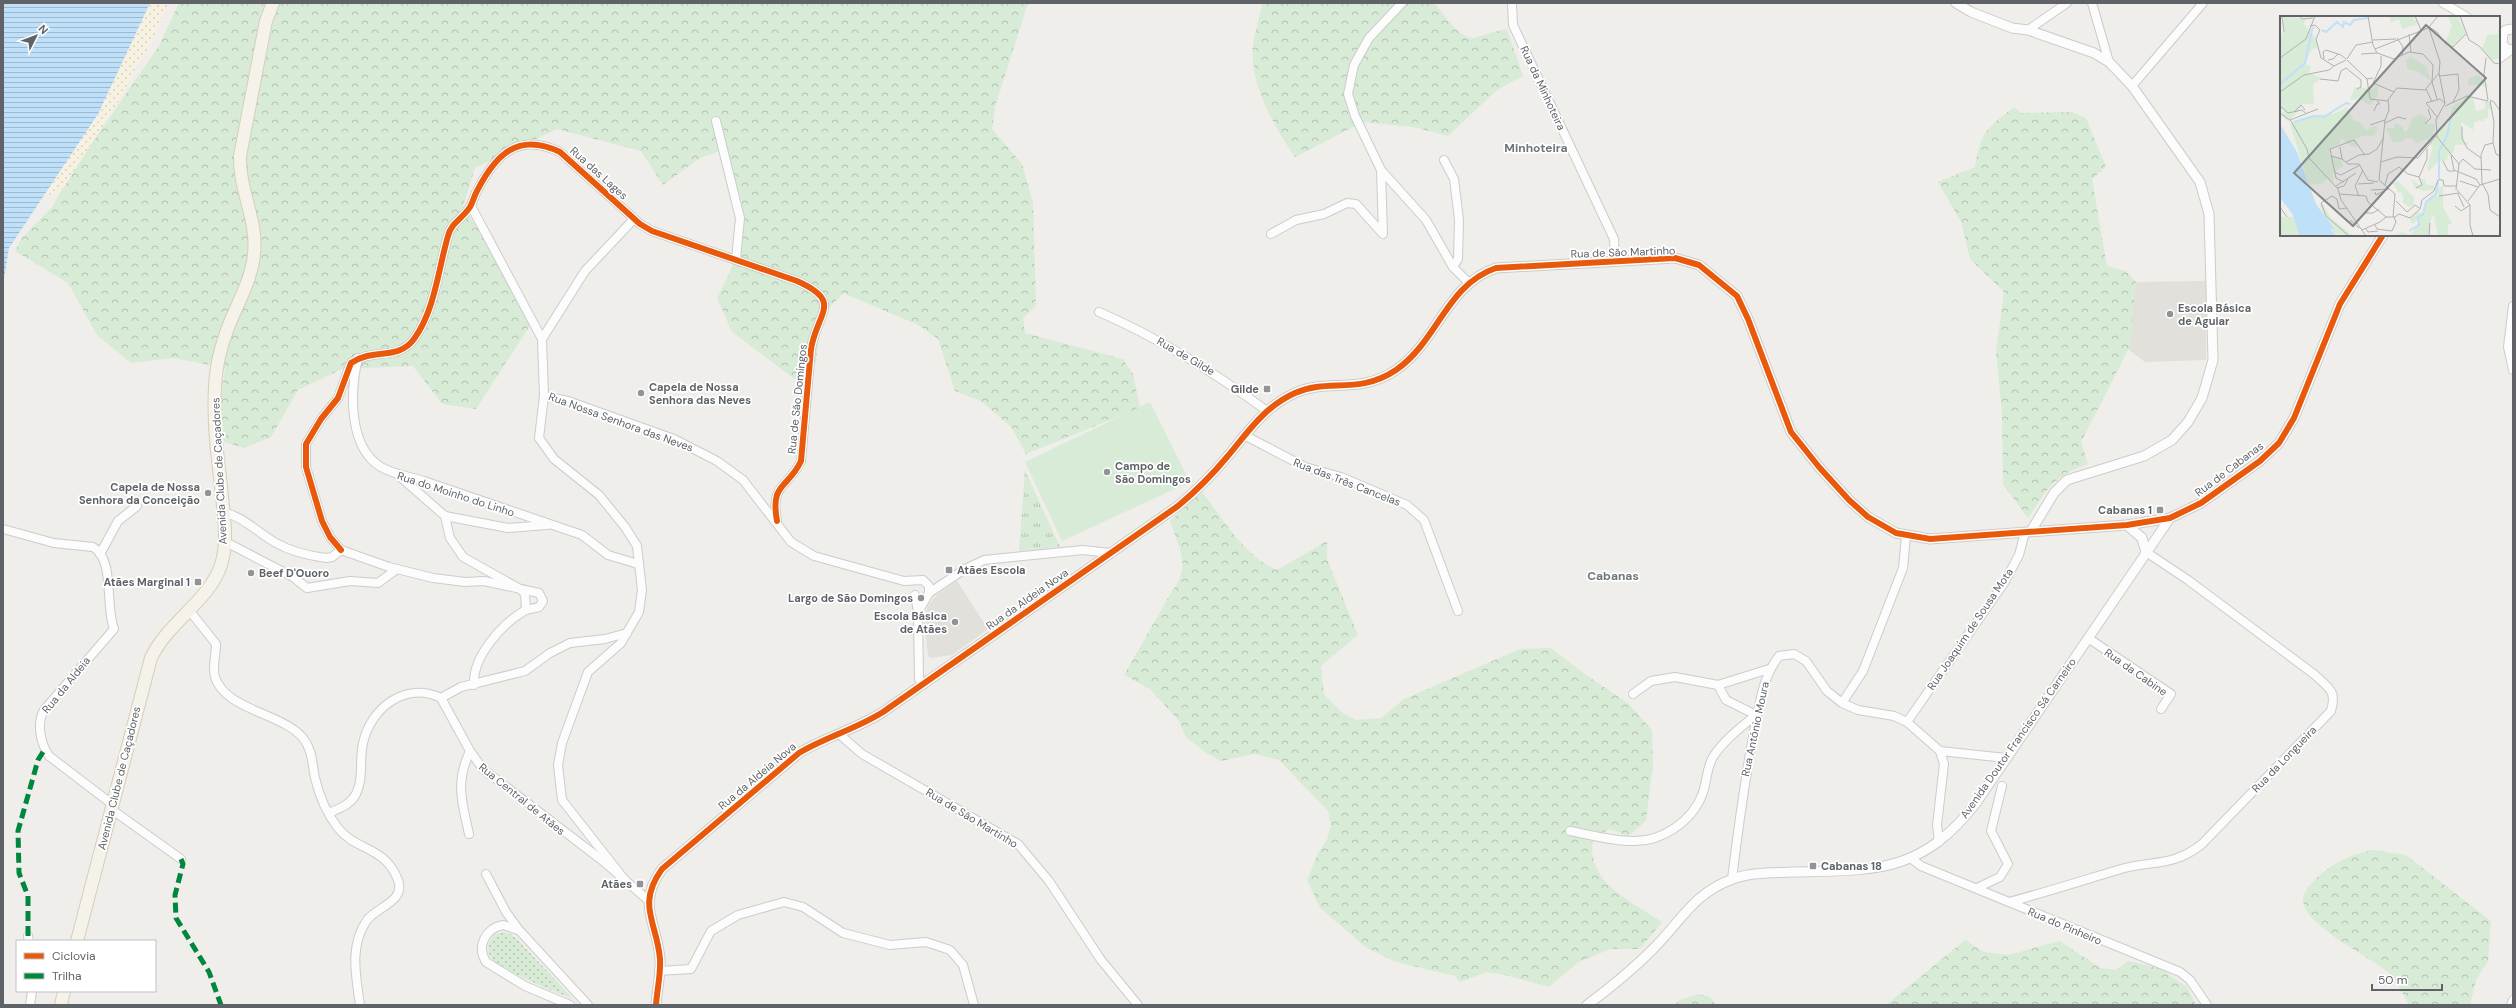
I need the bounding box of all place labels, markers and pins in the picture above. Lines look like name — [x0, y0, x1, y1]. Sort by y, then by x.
place label: Escola Básica de Aguiar — [2178, 301, 2251, 328]
marker: Escola Básica de Aguiar — [2165, 309, 2175, 319]
place label: Capela de Nossa Senhora das Neves — [649, 380, 751, 407]
place label: Gilde — [1231, 382, 1259, 396]
marker: Gilde — [1262, 384, 1272, 394]
marker: Capela de Nossa Senhora das Neves — [636, 388, 646, 398]
place label: Campo de São Domingos — [1115, 459, 1191, 486]
marker: Campo de São Domingos — [1102, 467, 1112, 477]
place label: Capela de Nossa Senhora da Conceição — [79, 480, 200, 507]
marker: Capela de Nossa Senhora da Conceição — [203, 488, 213, 498]
place label: Cabanas 1 — [2098, 503, 2152, 517]
marker: Cabanas 1 — [2155, 505, 2165, 515]
place label: Atães Escola — [957, 563, 1026, 577]
marker: Atães Escola — [944, 565, 954, 575]
place label: Beef D'Ouoro — [259, 566, 329, 580]
marker: Beef D'Ouoro — [246, 568, 256, 578]
place label: Atães Marginal 1 — [104, 575, 190, 589]
marker: Atães Marginal 1 — [193, 577, 203, 587]
place label: Largo de São Domingos — [788, 591, 913, 605]
marker: Largo de São Domingos — [916, 593, 926, 603]
place label: Escola Básica de Atães — [874, 609, 947, 636]
marker: Escola Básica de Atães — [950, 617, 960, 627]
place label: Cabanas 18 — [1821, 859, 1882, 873]
marker: Cabanas 18 — [1808, 861, 1818, 871]
place label: Atães — [601, 877, 632, 891]
marker: Atães — [635, 879, 645, 889]

